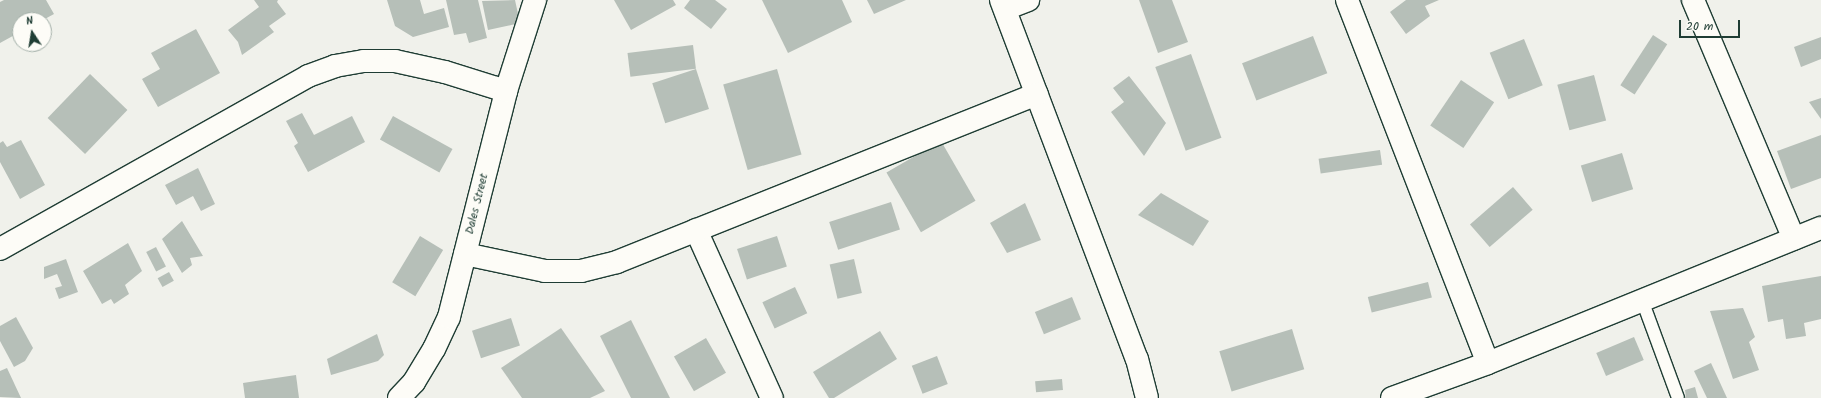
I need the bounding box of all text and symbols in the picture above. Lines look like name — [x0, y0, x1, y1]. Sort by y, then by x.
north arrow — [12, 12, 52, 52]
text: N — [24, 12, 35, 31]
scale bar — [1681, 12, 1742, 38]
text: 20 m — [1686, 17, 1713, 36]
street label: Dales Street — [463, 172, 491, 236]

